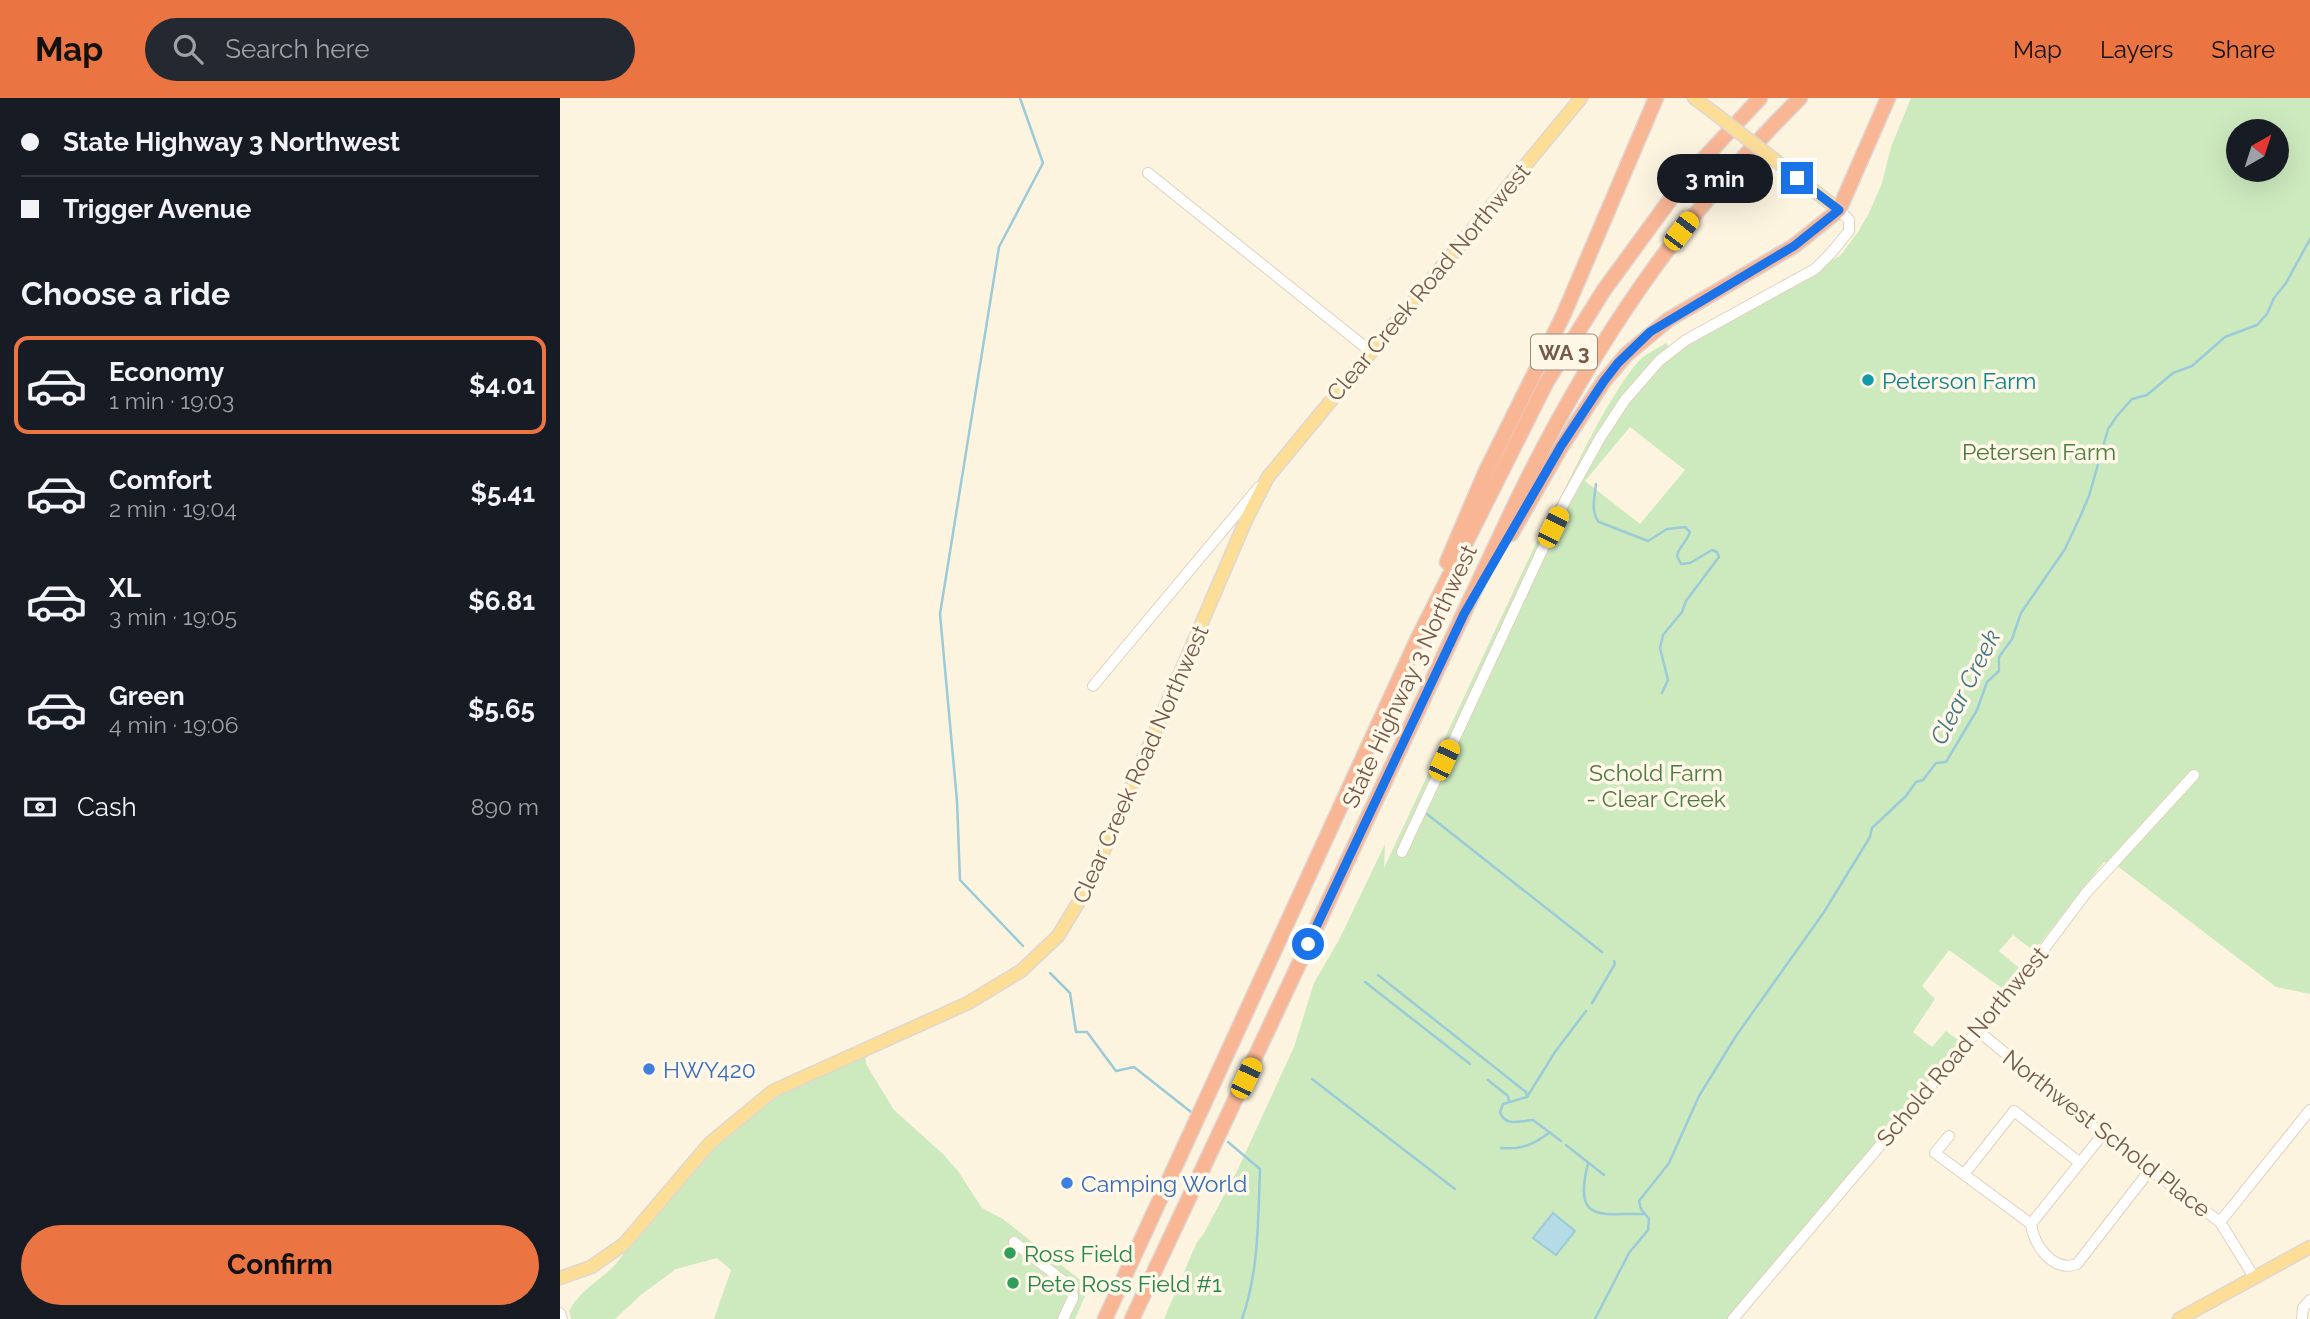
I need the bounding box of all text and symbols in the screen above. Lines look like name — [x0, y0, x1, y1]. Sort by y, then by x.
search box — [145, 18, 635, 81]
text: Map — [35, 30, 103, 69]
icon: search — [169, 30, 207, 68]
text: Search here — [225, 34, 370, 64]
text: Map — [2013, 35, 2062, 64]
text: Layers — [2100, 35, 2173, 64]
text: Share — [2211, 35, 2275, 64]
north arrow — [2226, 119, 2289, 182]
map controls — [2226, 119, 2289, 182]
text: State Highway 3 Northwest — [63, 127, 400, 157]
callout: 3 min — [1657, 154, 1772, 202]
street label: Clear Creek Road Northwest — [1321, 158, 1536, 406]
route end — [1781, 162, 1813, 194]
text: 3 min — [1685, 165, 1745, 192]
text: Trigger Avenue — [63, 194, 251, 224]
car — [1660, 208, 1703, 254]
text: Choose a ride — [21, 275, 230, 312]
road number: WA 3 — [1531, 334, 1597, 370]
icon: car — [25, 354, 88, 417]
text: Economy — [109, 357, 224, 387]
place label: Peterson Farm — [1882, 367, 2036, 394]
text: $4.01 — [469, 370, 535, 400]
marker: Peterson Farm — [1860, 372, 1876, 388]
text: 1 min · 19:03 — [109, 387, 234, 414]
park label: Petersen Farm — [1962, 438, 2116, 465]
icon: car — [25, 462, 88, 525]
text: Comfort — [109, 465, 212, 495]
text: $5.41 — [471, 478, 535, 508]
text: 2 min · 19:04 — [109, 495, 237, 522]
car — [1535, 504, 1572, 550]
street label: State Highway 3 Northwest — [1336, 540, 1482, 812]
icon: car — [25, 570, 88, 633]
text: XL — [109, 573, 141, 603]
text: $6.81 — [468, 586, 535, 616]
text: 3 min · 19:05 — [109, 603, 237, 630]
street label: Clear Creek Road Northwest — [1066, 620, 1214, 907]
water label: Clear Creek — [1924, 625, 2006, 749]
icon: car — [25, 678, 88, 741]
text: Green — [109, 681, 185, 711]
text: $5.65 — [468, 694, 535, 724]
text: 4 min · 19:06 — [109, 711, 239, 738]
car — [1426, 737, 1463, 783]
park label: Schold Farm - Clear Creek — [1586, 759, 1726, 812]
icon: cash — [21, 788, 59, 826]
text: Cash — [77, 792, 137, 822]
text: 890 m — [471, 793, 539, 820]
route start — [1292, 928, 1324, 960]
street label: Schold Road Northwest — [1871, 941, 2053, 1151]
street label: Northwest Schold Place — [1998, 1044, 2216, 1222]
car — [1228, 1055, 1265, 1101]
place label: HWY420 — [663, 1056, 756, 1083]
marker: HWY420 — [641, 1061, 657, 1077]
place label: Camping World — [1081, 1170, 1247, 1197]
marker: Camping World — [1059, 1175, 1075, 1191]
button: Confirm — [21, 1225, 539, 1305]
place label: Ross Field — [1024, 1240, 1133, 1267]
marker: Ross Field — [1002, 1245, 1018, 1261]
place label: Pete Ross Field #1 — [1027, 1270, 1222, 1297]
marker: Pete Ross Field #1 — [1005, 1275, 1021, 1291]

